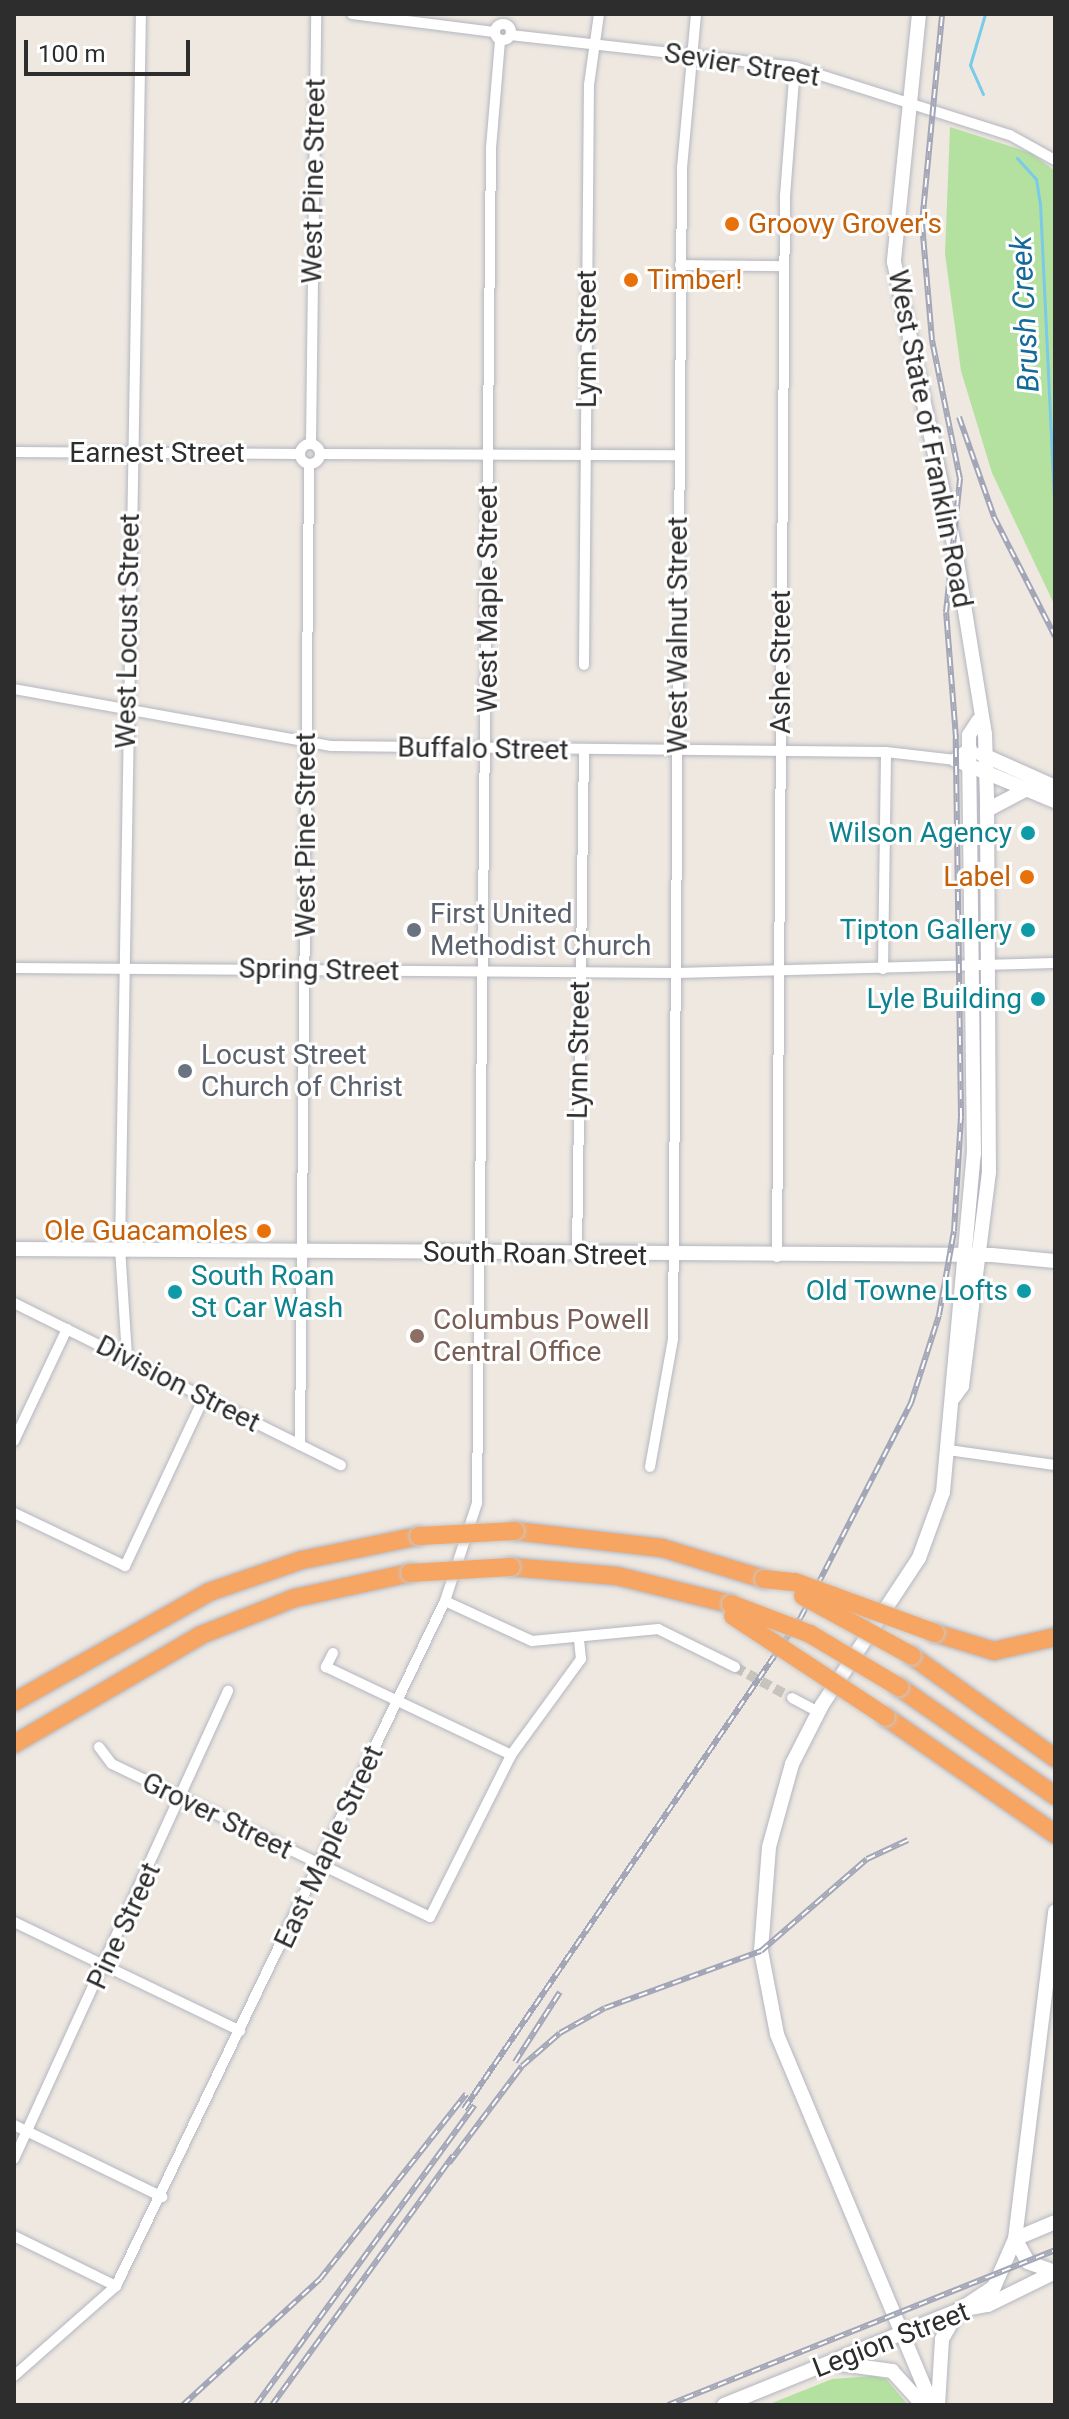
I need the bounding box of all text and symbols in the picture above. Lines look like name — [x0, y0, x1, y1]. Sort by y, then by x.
scale bar — [28, 24, 194, 74]
street label: Sevier Street — [662, 36, 822, 94]
text: 100 m — [38, 40, 105, 68]
street label: West Pine Street — [295, 78, 333, 284]
place label: Groovy Grover's — [748, 207, 942, 241]
marker: Groovy Grover's — [723, 215, 741, 233]
water label: Brush Creek — [1003, 235, 1047, 393]
place label: Timber! — [647, 263, 742, 297]
street label: West State of Franklin Road — [881, 267, 979, 611]
street label: Lynn Street — [570, 270, 604, 408]
marker: Timber! — [622, 271, 640, 289]
street label: Earnest Street — [69, 436, 245, 470]
street label: West Maple Street — [471, 485, 505, 713]
street label: West Locust Street — [109, 513, 147, 749]
street label: West Walnut Street — [661, 516, 695, 754]
street label: Ashe Street — [764, 590, 798, 734]
street label: Buffalo Street — [397, 731, 569, 767]
street label: West Pine Street — [289, 732, 323, 938]
place label: Wilson Agency — [829, 816, 1012, 850]
marker: Wilson Agency — [1019, 824, 1037, 842]
place label: Label — [943, 860, 1011, 894]
marker: Label — [1018, 868, 1036, 886]
place label: First United Methodist Church — [430, 897, 651, 963]
place label: Tipton Gallery — [840, 913, 1012, 947]
marker: First United Methodist Church — [405, 921, 423, 939]
marker: Tipton Gallery — [1019, 921, 1037, 939]
street label: Spring Street — [238, 952, 400, 988]
street label: Lynn Street — [561, 981, 597, 1119]
place label: Lyle Building — [867, 982, 1022, 1016]
marker: Lyle Building — [1029, 990, 1047, 1008]
place label: Locust Street Church of Christ — [201, 1038, 403, 1104]
marker: Locust Street Church of Christ — [176, 1062, 194, 1080]
place label: Ole Guacamoles — [44, 1214, 248, 1248]
marker: Ole Guacamoles — [255, 1222, 273, 1240]
street label: South Roan Street — [423, 1235, 647, 1273]
place label: South Roan St Car Wash — [191, 1259, 343, 1325]
place label: Old Towne Lofts — [805, 1274, 1008, 1308]
marker: Old Towne Lofts — [1015, 1282, 1033, 1300]
marker: South Roan St Car Wash — [166, 1283, 184, 1301]
place label: Columbus Powell Central Office — [433, 1303, 650, 1369]
marker: Columbus Powell Central Office — [408, 1327, 426, 1345]
street label: Division Street — [91, 1328, 265, 1440]
street label: East Maple Street — [267, 1740, 391, 1954]
street label: Grover Street — [137, 1765, 297, 1867]
street label: Pine Street — [80, 1857, 168, 1995]
street label: Legion Street — [808, 2295, 974, 2385]

